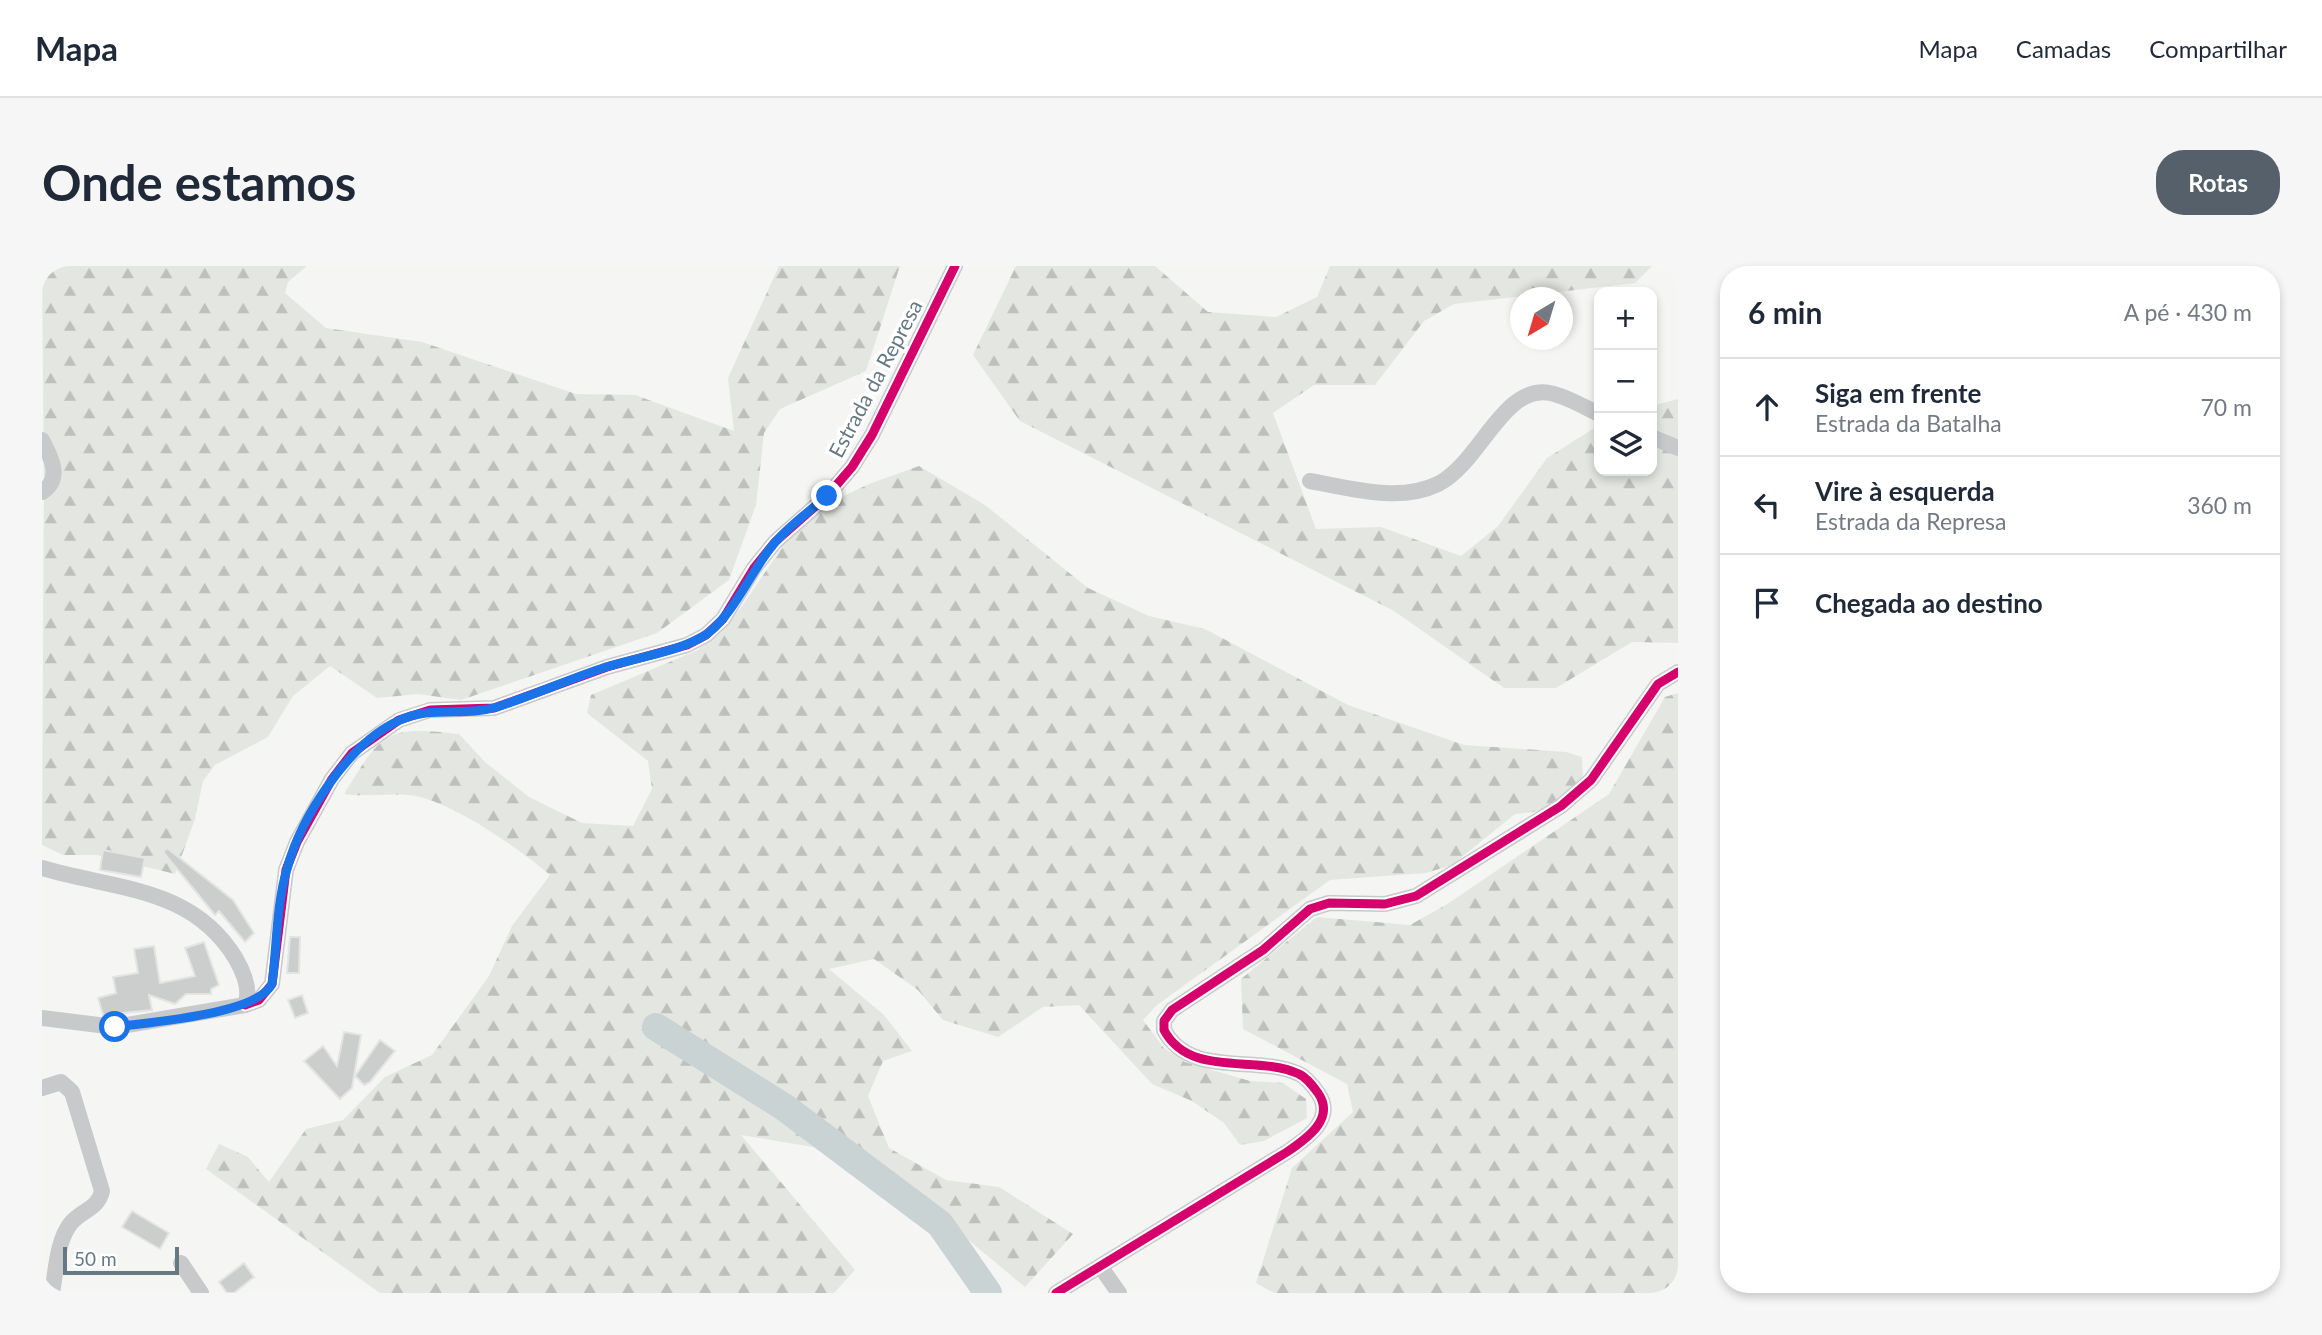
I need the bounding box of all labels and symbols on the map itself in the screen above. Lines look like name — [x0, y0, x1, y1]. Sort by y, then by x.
north arrow — [1510, 287, 1573, 350]
street label: Estrada da Represa — [823, 295, 927, 461]
route end — [811, 480, 842, 511]
route start — [99, 1011, 130, 1042]
scale bar — [63, 1244, 178, 1276]

